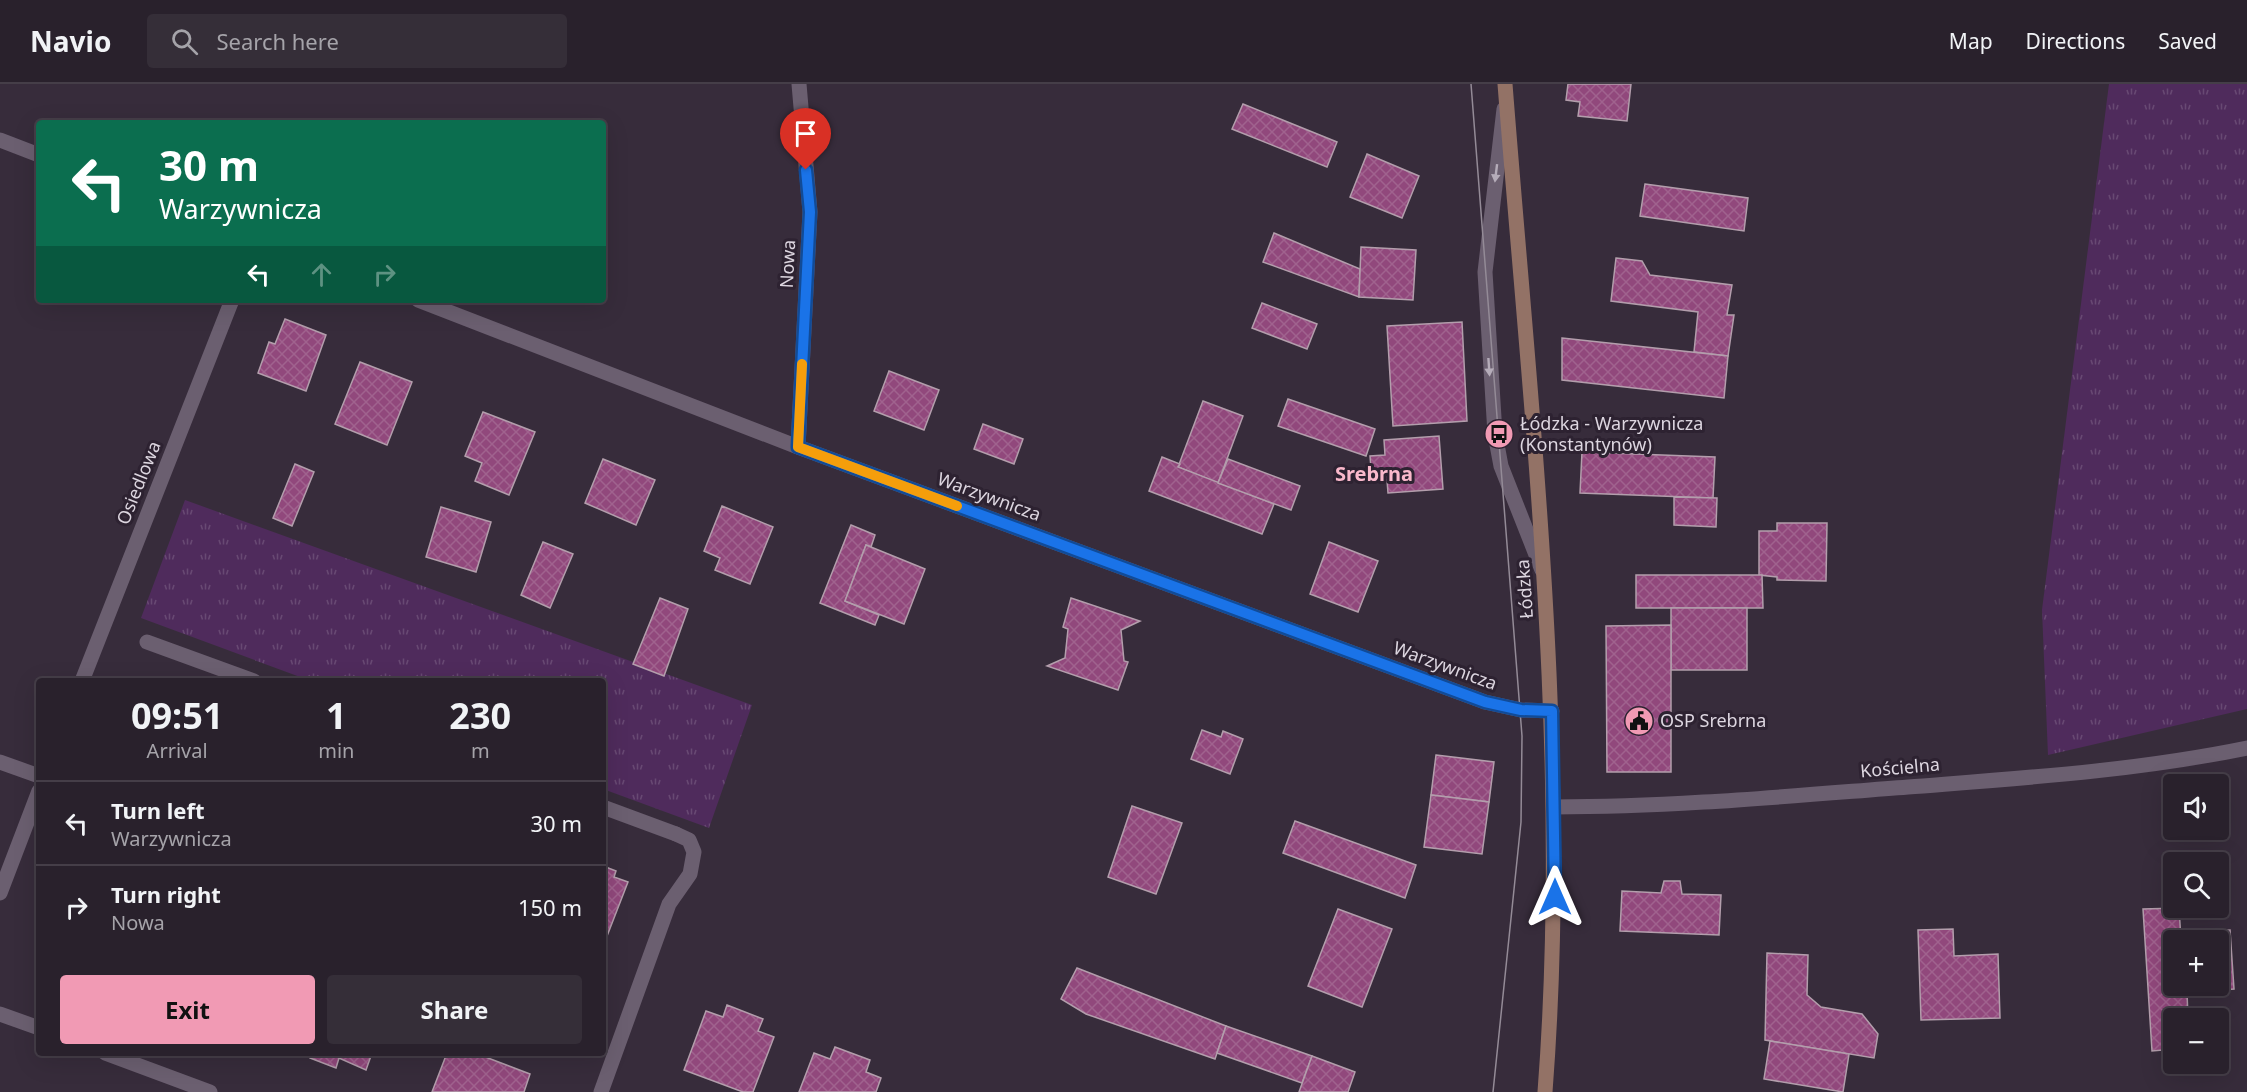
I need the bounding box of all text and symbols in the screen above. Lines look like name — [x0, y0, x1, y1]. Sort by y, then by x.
search box — [147, 14, 567, 68]
text: Navio — [30, 22, 111, 60]
icon: search — [168, 25, 201, 58]
text: Search here — [216, 26, 339, 56]
text: Map — [1949, 27, 1993, 55]
text: Directions — [2026, 27, 2125, 55]
text: Saved — [2158, 27, 2217, 55]
pin — [780, 108, 831, 170]
icon: arrive — [789, 117, 822, 150]
text: 30 m — [159, 136, 259, 193]
icon: left — [60, 144, 138, 222]
one-way arrow — [1491, 163, 1501, 182]
text: Warzywnicza — [159, 190, 322, 227]
street label: Nowa — [774, 239, 800, 289]
icon: left — [242, 258, 275, 291]
icon: ahead — [305, 258, 338, 291]
icon: right — [368, 258, 401, 291]
one-way arrow — [1485, 358, 1494, 377]
place label: Łódzka - Warzywnicza (Konstantynów) — [1520, 411, 1703, 456]
bus stop icon: Łódzka - Warzywnicza (Konstantynów) — [1483, 418, 1515, 450]
street label: Osiedlowa — [110, 437, 166, 528]
district label: Srebrna — [1335, 460, 1413, 487]
street label: Warzywnicza — [934, 466, 1045, 526]
street label: Łódzka — [1510, 559, 1538, 620]
street label: Warzywnicza — [1390, 635, 1501, 695]
text: 09:51 — [131, 691, 223, 740]
text: 1 — [326, 691, 347, 740]
text: 230 — [449, 691, 511, 740]
public building icon: OSP Srebrna — [1623, 705, 1655, 737]
place label: OSP Srebrna — [1660, 708, 1766, 732]
text: Arrival — [147, 737, 208, 764]
text: min — [318, 737, 354, 764]
text: m — [471, 737, 490, 764]
street label: Kościelna — [1859, 752, 1941, 782]
map controls — [2163, 774, 2229, 1074]
button: sound — [2163, 774, 2229, 840]
text: Turn left — [111, 795, 205, 825]
icon: left — [60, 807, 93, 840]
text: 30 m — [531, 808, 582, 838]
text: Warzywnicza — [111, 825, 232, 852]
button: search — [2163, 852, 2229, 918]
position arrow — [1523, 865, 1587, 929]
text: Turn right — [111, 879, 221, 909]
icon: right — [60, 891, 93, 924]
text: 150 m — [518, 892, 582, 922]
text: Nowa — [111, 909, 165, 936]
button: + — [2163, 930, 2229, 996]
button: Exit — [60, 975, 315, 1044]
button: Share — [327, 975, 582, 1044]
button: − — [2163, 1008, 2229, 1074]

